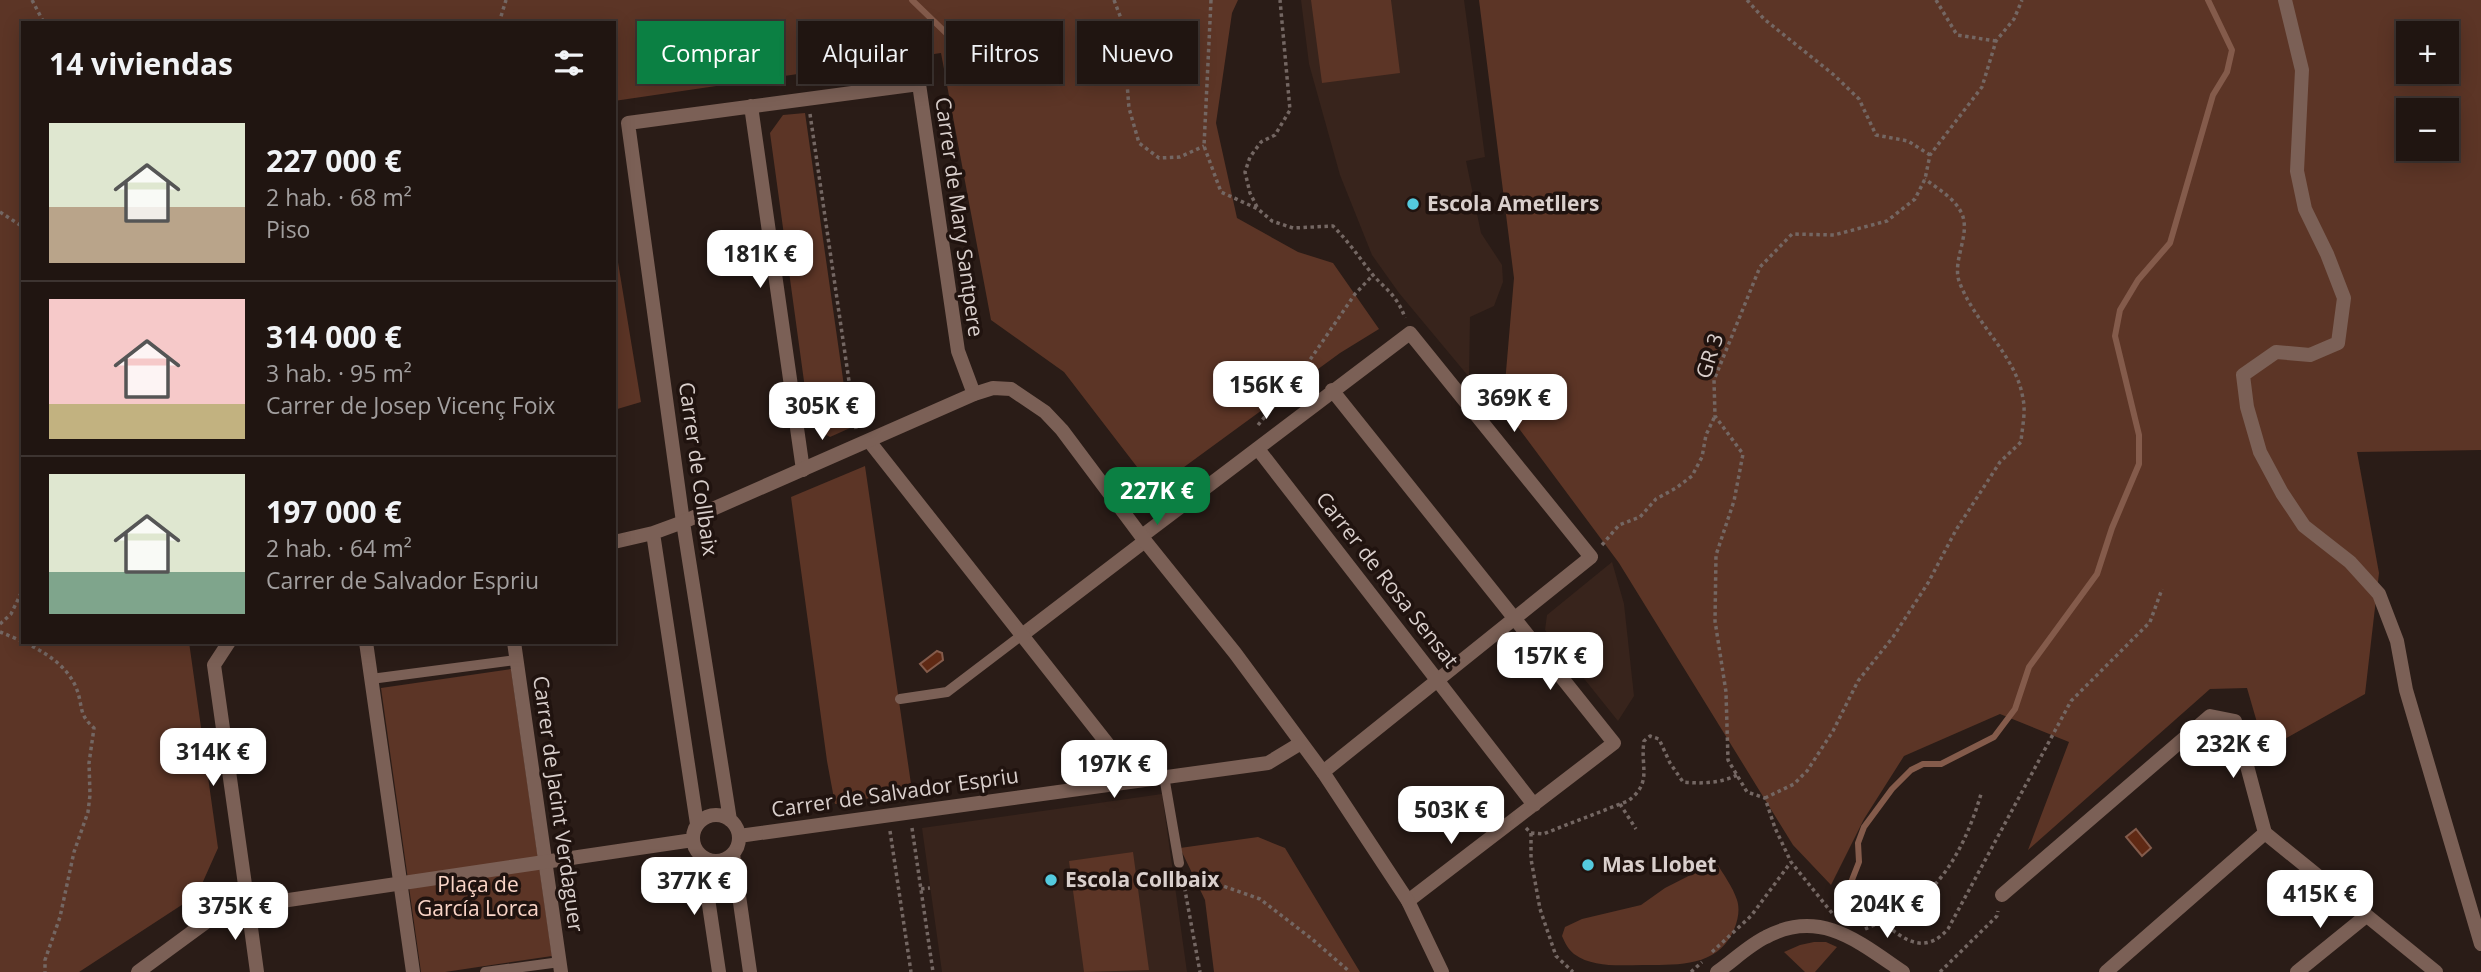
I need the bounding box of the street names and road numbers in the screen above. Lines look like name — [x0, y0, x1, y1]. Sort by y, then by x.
street label: Carrer de Mary Santpere — [929, 95, 991, 338]
street label: GR 3 — [1689, 330, 1729, 382]
street label: Carrer de Collbaix — [673, 380, 725, 558]
street label: Carrer de Rosa Sensat — [1310, 486, 1465, 673]
street label: Carrer de Jacint Verdaguer — [527, 674, 591, 934]
street label: Carrer de Salvador Espriu — [769, 761, 1020, 823]

